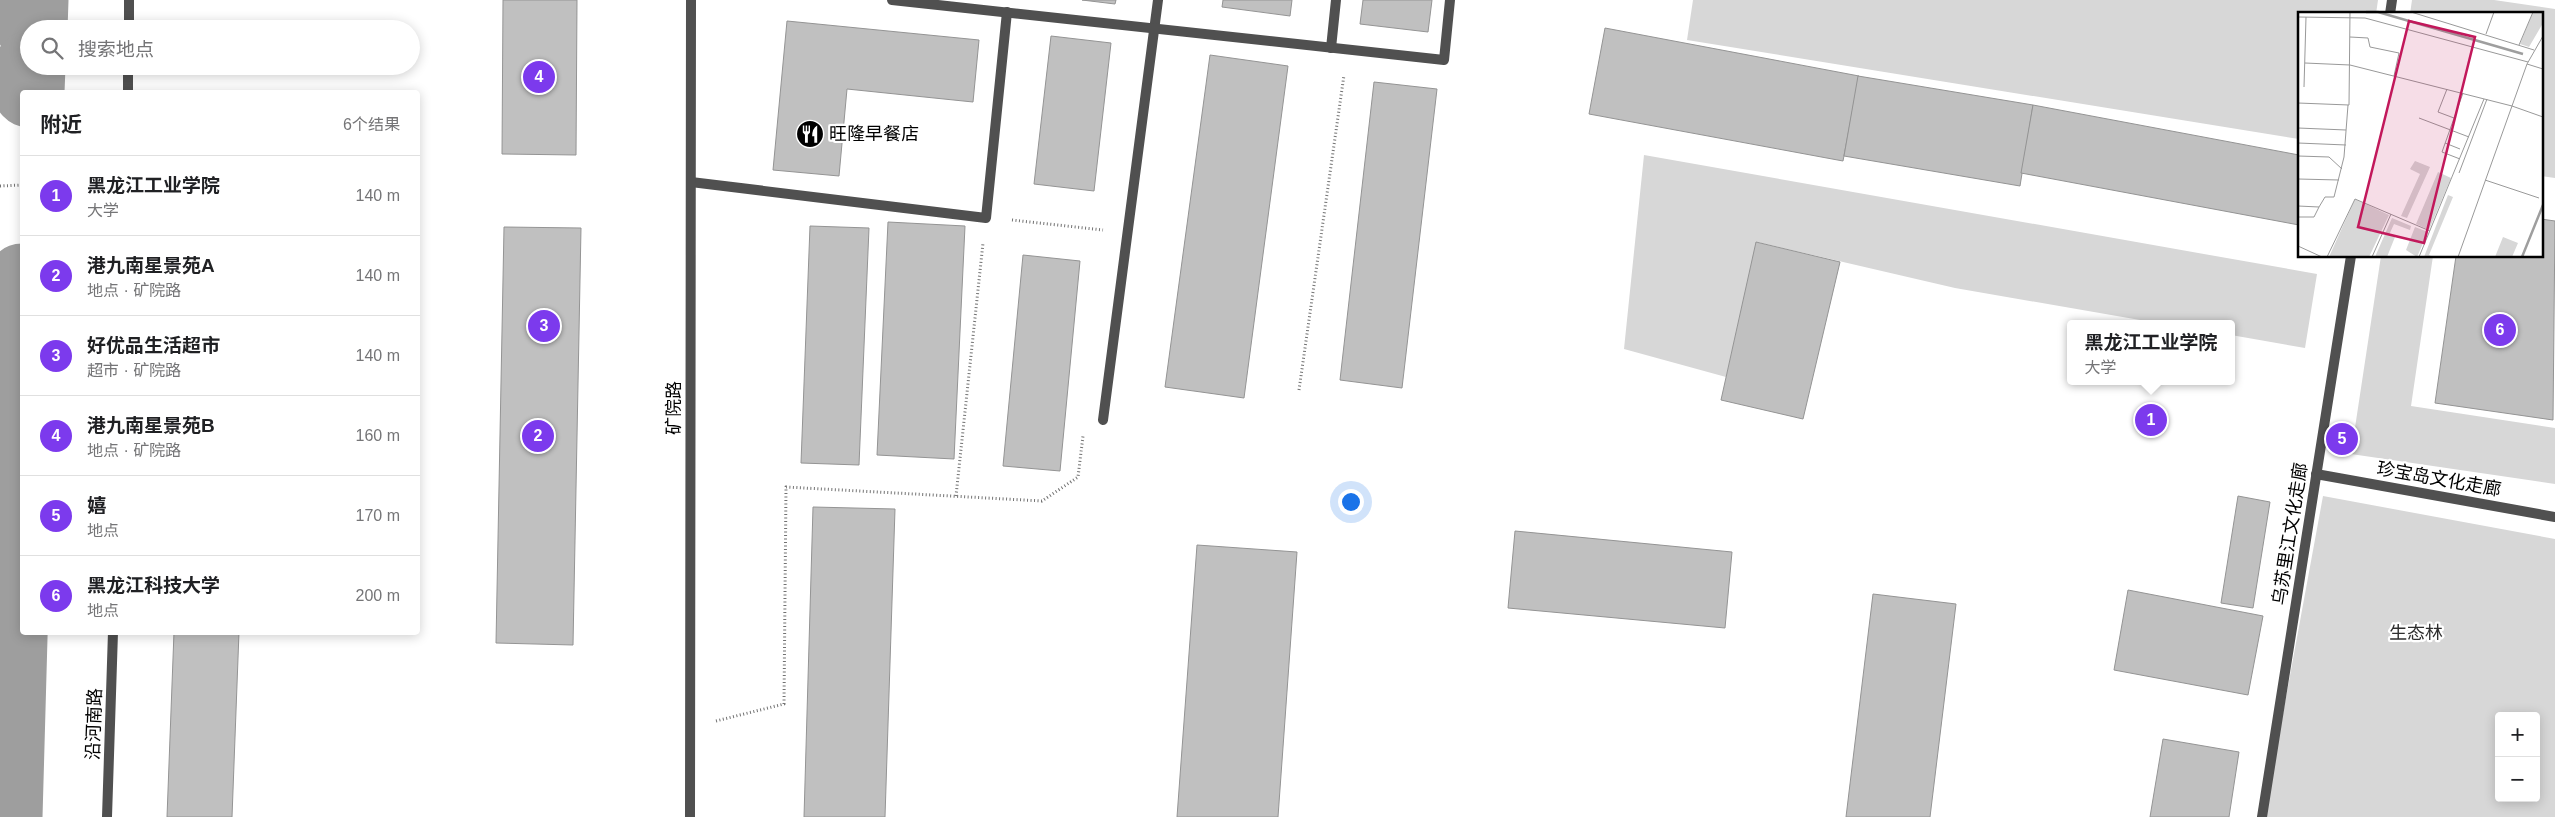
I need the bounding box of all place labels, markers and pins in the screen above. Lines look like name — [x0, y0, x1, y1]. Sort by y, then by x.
pin: 4 — [523, 58, 555, 96]
restaurant icon: 旺隆早餐店 — [795, 119, 825, 149]
place label: 旺隆早餐店 — [829, 124, 919, 144]
pin: 3 — [528, 307, 560, 345]
pin: 6 — [2484, 311, 2516, 349]
pin: 1 — [2135, 401, 2167, 439]
pin: 2 — [522, 417, 554, 455]
pin: 5 — [2326, 420, 2358, 458]

